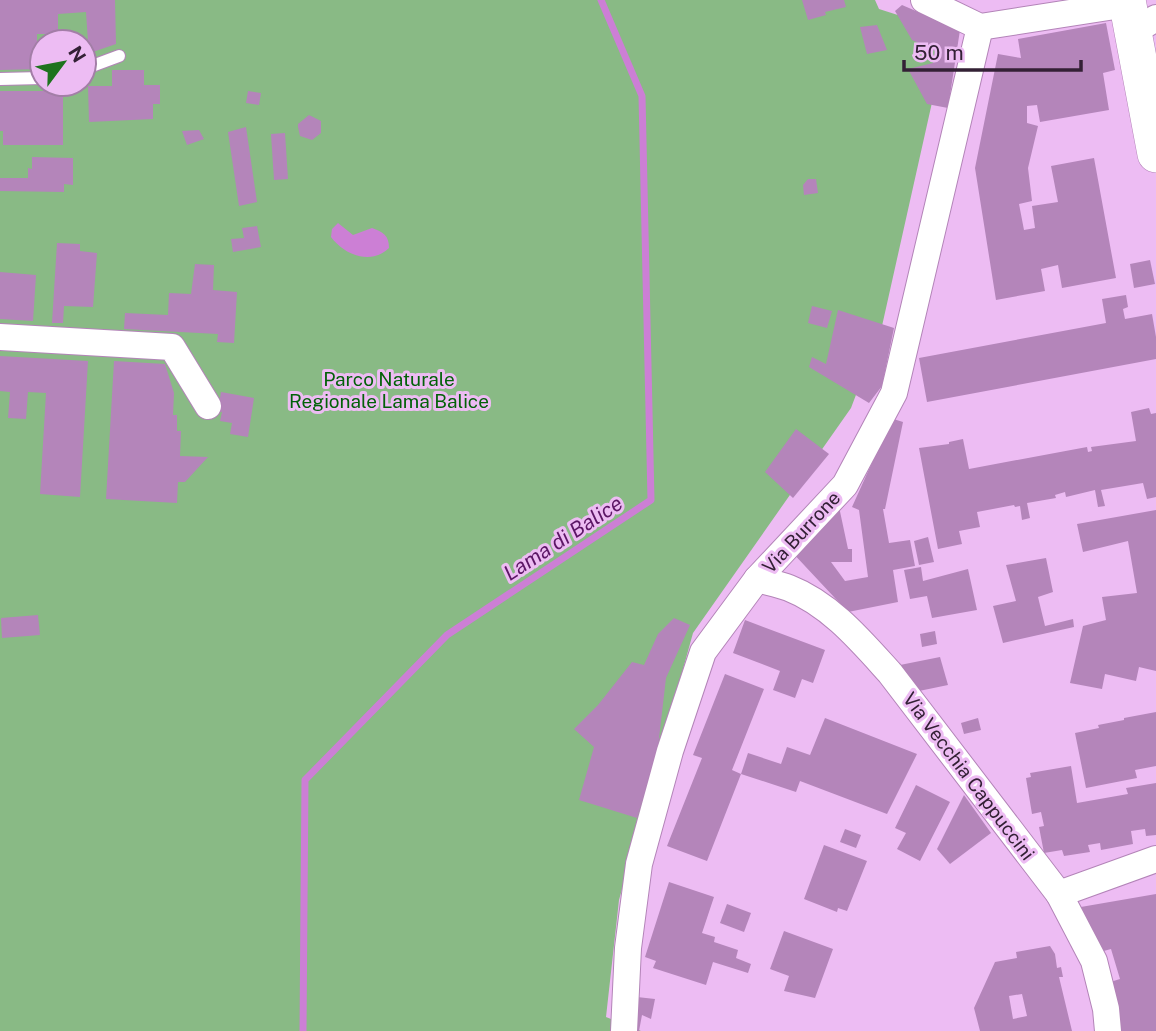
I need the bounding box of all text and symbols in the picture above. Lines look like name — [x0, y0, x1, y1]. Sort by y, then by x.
north arrow — [28, 28, 98, 98]
scale bar — [904, 28, 1081, 72]
text: 50 m — [914, 40, 964, 65]
text: N — [64, 42, 91, 66]
park label: Parco Naturale Regionale Lama Balice — [289, 368, 489, 412]
street label: Via Burrone — [758, 487, 844, 577]
water label: Lama di Balice — [499, 490, 627, 586]
street label: Via Vecchia Cappuccini — [899, 688, 1039, 864]

